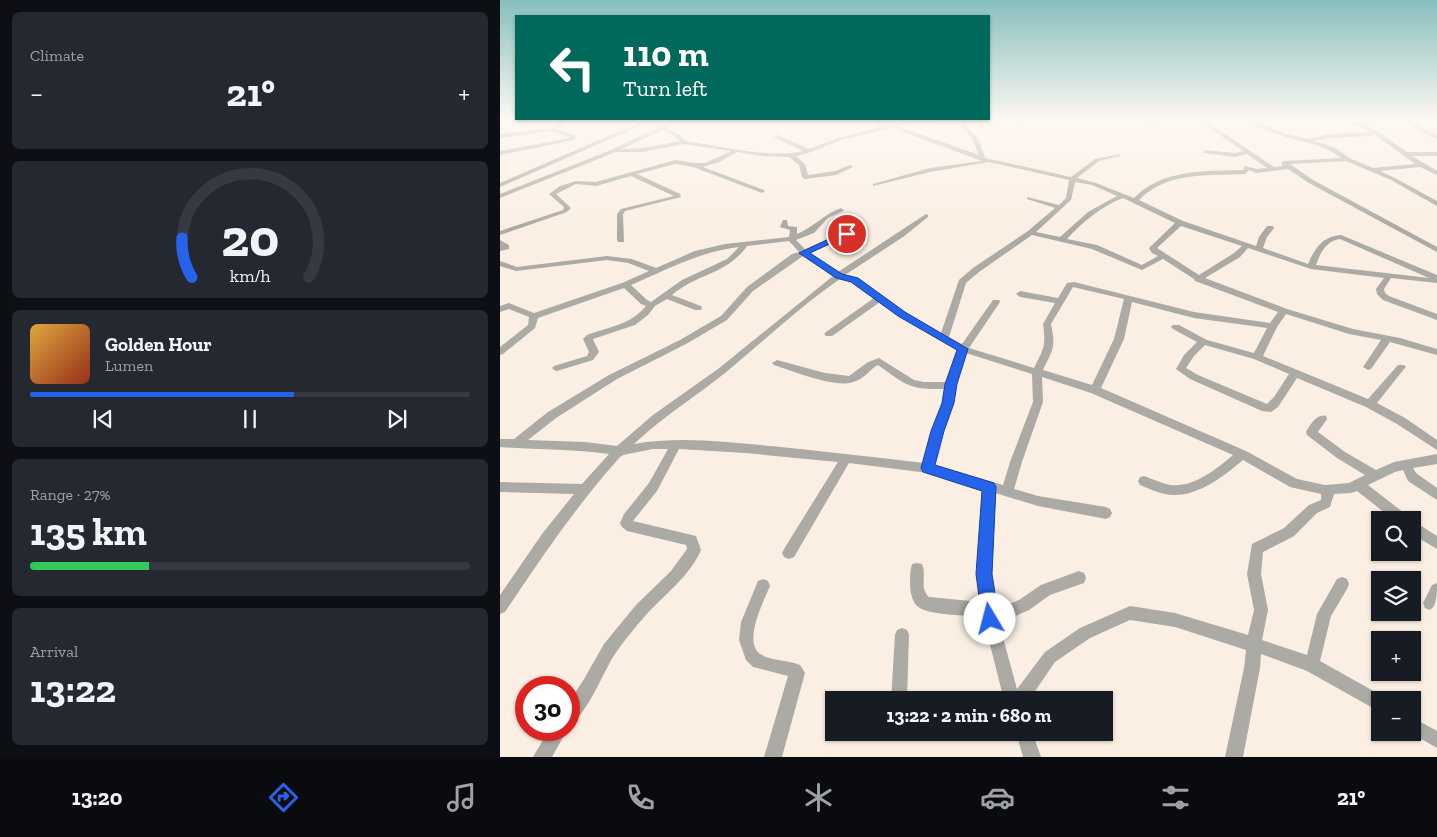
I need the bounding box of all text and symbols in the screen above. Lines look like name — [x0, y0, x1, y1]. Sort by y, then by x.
text: 110 m — [623, 33, 709, 75]
icon: left — [540, 35, 605, 100]
text: Climate — [30, 46, 84, 65]
text: 21° — [226, 70, 275, 116]
text: Turn left — [623, 75, 707, 102]
text: − — [30, 77, 43, 110]
text: + — [458, 77, 470, 110]
text: 20 — [221, 207, 279, 269]
pin — [826, 213, 868, 255]
icon: arrive — [833, 220, 861, 248]
text: km/h — [230, 265, 270, 287]
text: Golden Hour — [105, 333, 212, 356]
text: Lumen — [105, 356, 153, 375]
icon: previous — [89, 405, 117, 433]
icon: pause — [236, 405, 264, 433]
icon: next — [383, 405, 411, 433]
text: Range · 27% — [30, 485, 111, 504]
text: 135 km — [30, 509, 147, 555]
map controls — [1371, 511, 1421, 741]
button: search — [1371, 511, 1421, 561]
button: layers — [1371, 571, 1421, 621]
position arrow — [963, 592, 1015, 644]
button: + — [1371, 631, 1421, 681]
text: Arrival — [30, 642, 78, 661]
text: 13:22 — [30, 666, 116, 712]
speed limit sign: 30 — [515, 676, 580, 741]
button: − — [1371, 691, 1421, 741]
text: 13:22 · 2 min · 680 m — [887, 704, 1051, 727]
icon: directions — [266, 780, 301, 815]
icon: music — [444, 780, 479, 815]
icon: phone — [623, 780, 658, 815]
icon: climate — [801, 780, 836, 815]
icon: car — [980, 780, 1015, 815]
icon: filters — [1158, 780, 1193, 815]
text: 13:20 — [72, 784, 122, 811]
text: 21° — [1337, 784, 1365, 811]

